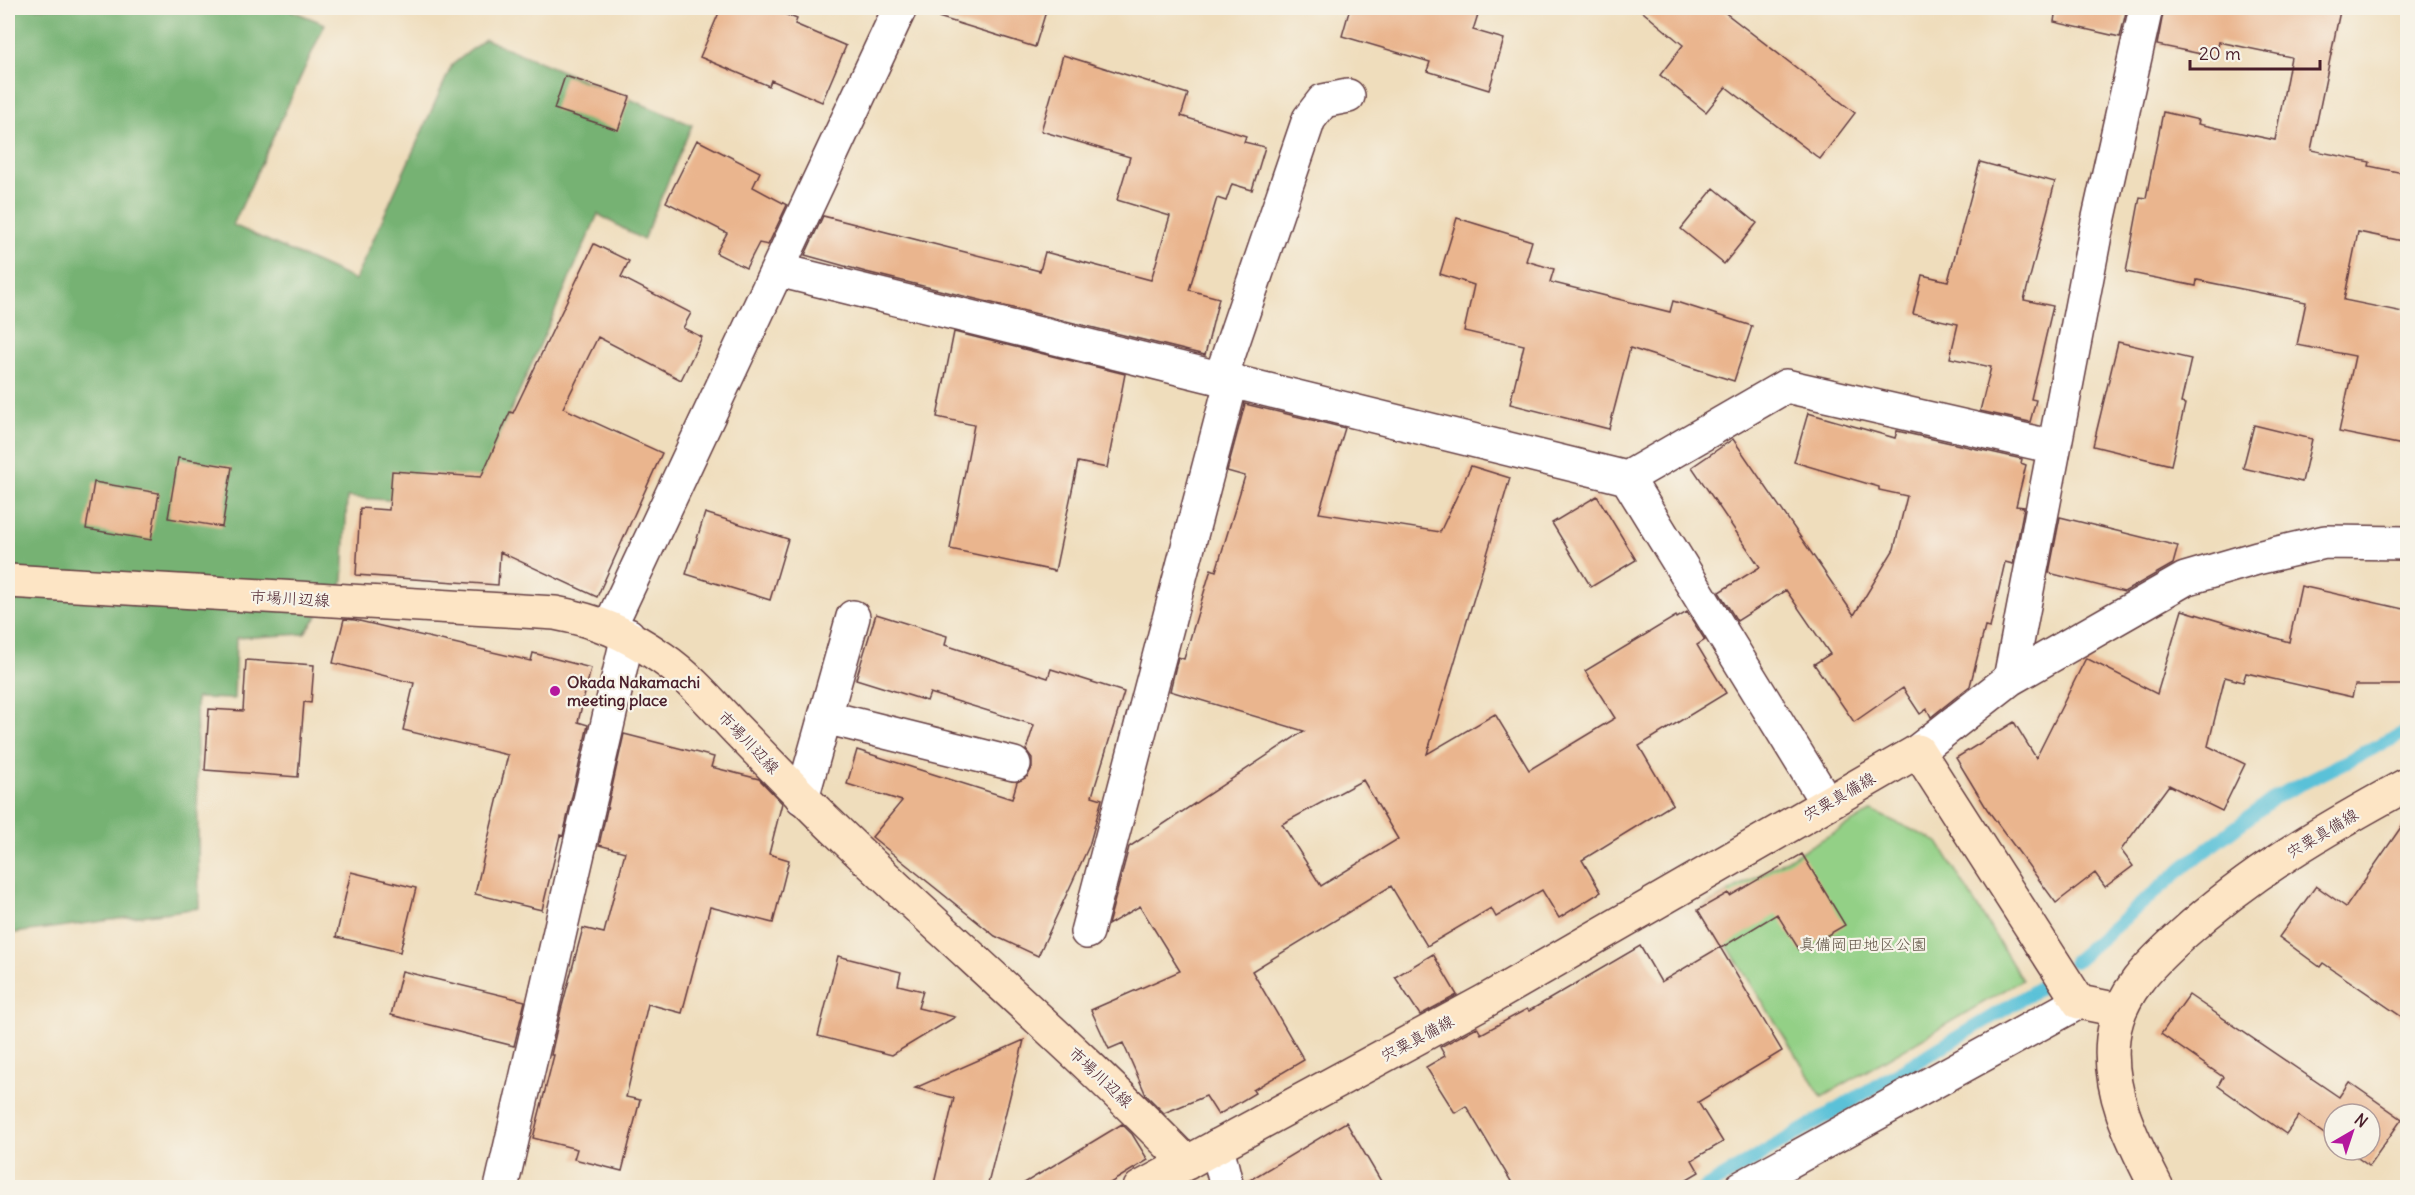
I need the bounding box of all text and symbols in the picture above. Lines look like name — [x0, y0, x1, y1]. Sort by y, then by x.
scale bar — [2190, 33, 2320, 71]
text: 20 m — [2199, 42, 2241, 65]
street label: 市場川辺線 — [250, 586, 330, 610]
place label: Okada Nakamachi meeting place — [567, 672, 700, 711]
marker: Okada Nakamachi meeting place — [548, 684, 562, 698]
street label: 市場川辺線 — [714, 706, 784, 778]
street label: 宍粟真備線 — [1799, 767, 1879, 825]
street label: 宍粟真備線 — [2283, 804, 2361, 862]
park label: 真備岡田地区公園 — [1799, 934, 1927, 954]
street label: 宍粟真備線 — [1377, 1010, 1457, 1066]
street label: 市場川辺線 — [1065, 1042, 1137, 1112]
north arrow — [2322, 1102, 2382, 1162]
text: N — [2351, 1109, 2372, 1132]

